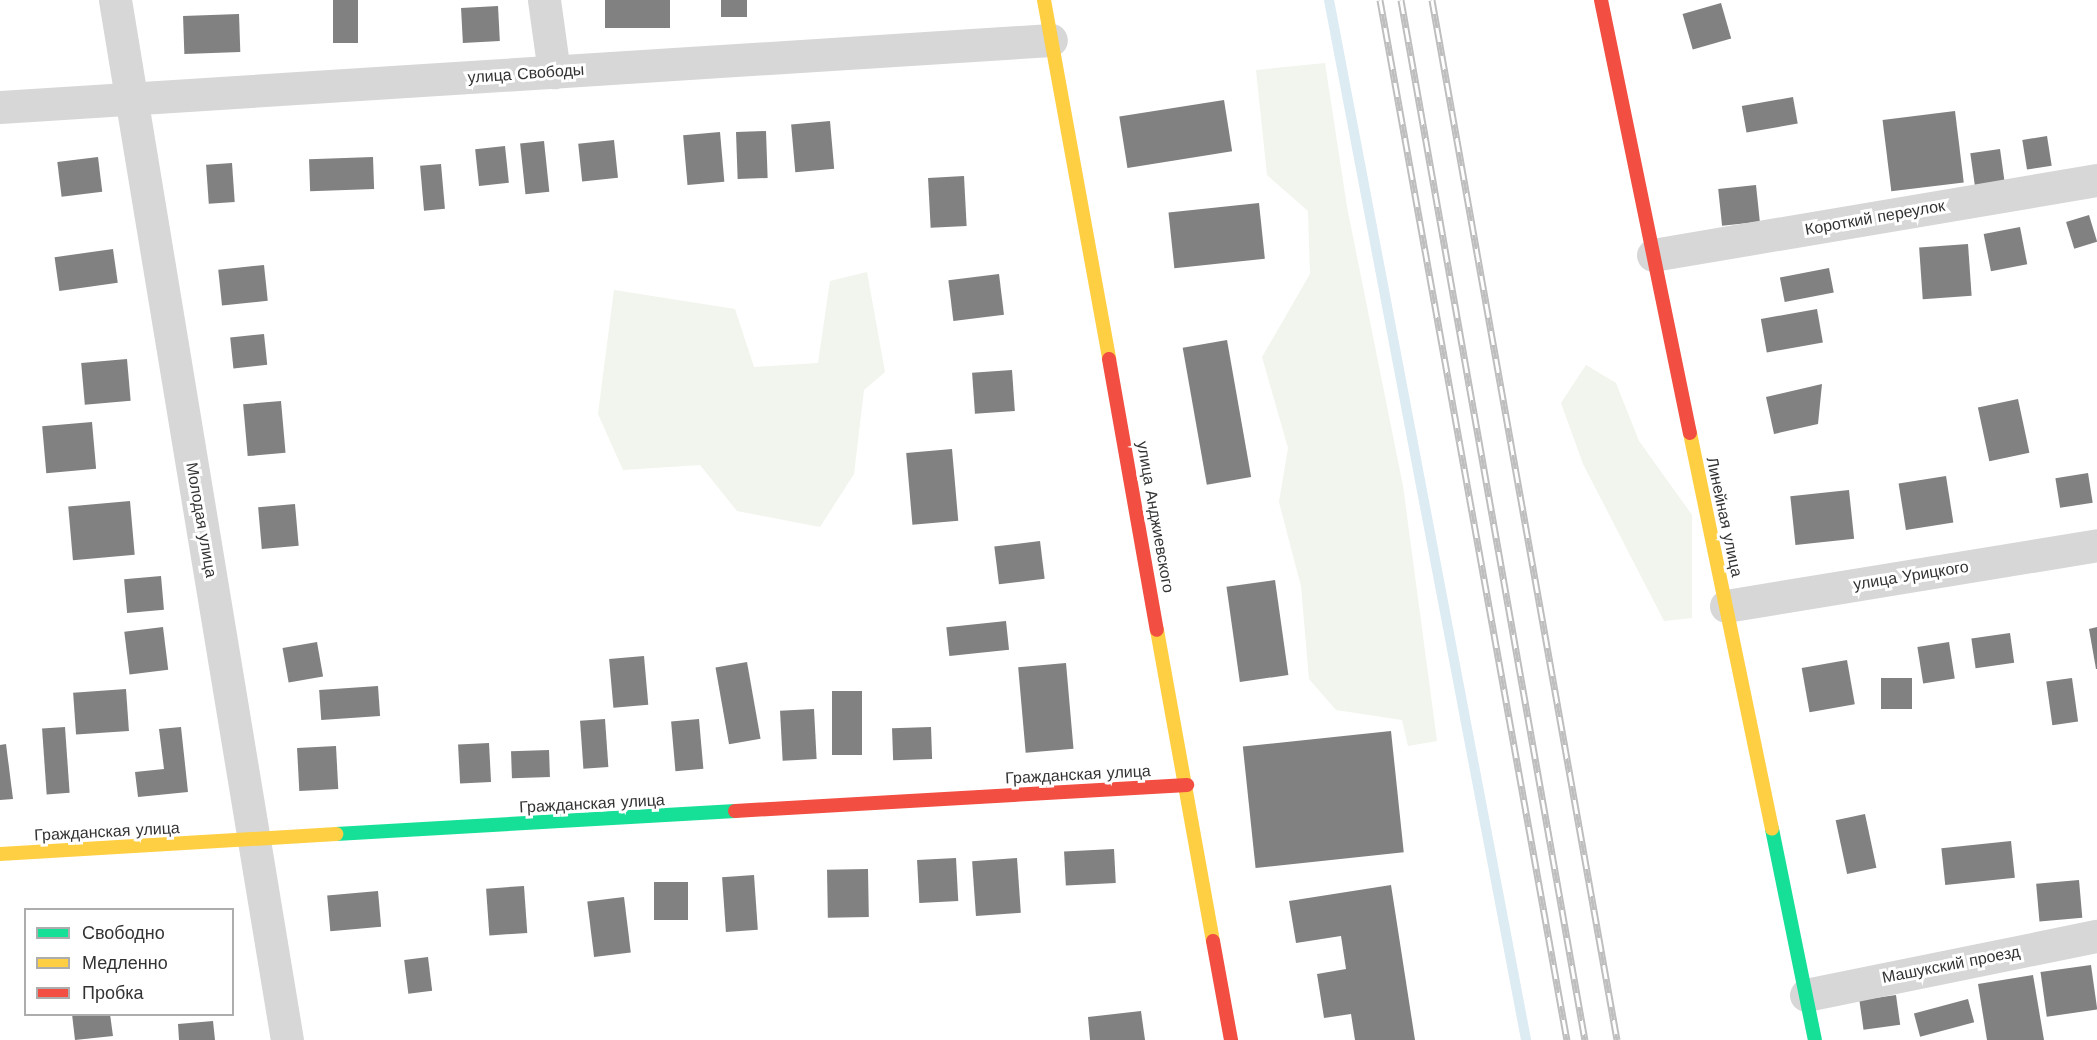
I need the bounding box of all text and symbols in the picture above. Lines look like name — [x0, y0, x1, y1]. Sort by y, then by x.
street label: улица Свободы — [467, 60, 585, 88]
street label: Короткий переулок — [1804, 196, 1946, 240]
street label: улица Анджиевского — [1132, 440, 1178, 594]
street label: Линейная улица — [1702, 455, 1746, 579]
street label: Молодая улица — [181, 461, 221, 579]
street label: улица Урицкого — [1852, 557, 1970, 595]
street label: Гражданская улица — [1005, 762, 1151, 788]
street label: Гражданская улица — [519, 791, 665, 817]
street label: Гражданская улица — [34, 819, 180, 845]
legend — [24, 908, 234, 1016]
text: Свободно — [82, 922, 165, 943]
street label: Машукский проезд — [1880, 942, 2022, 988]
text: Медленно — [82, 952, 168, 973]
text: Пробка — [82, 982, 144, 1003]

